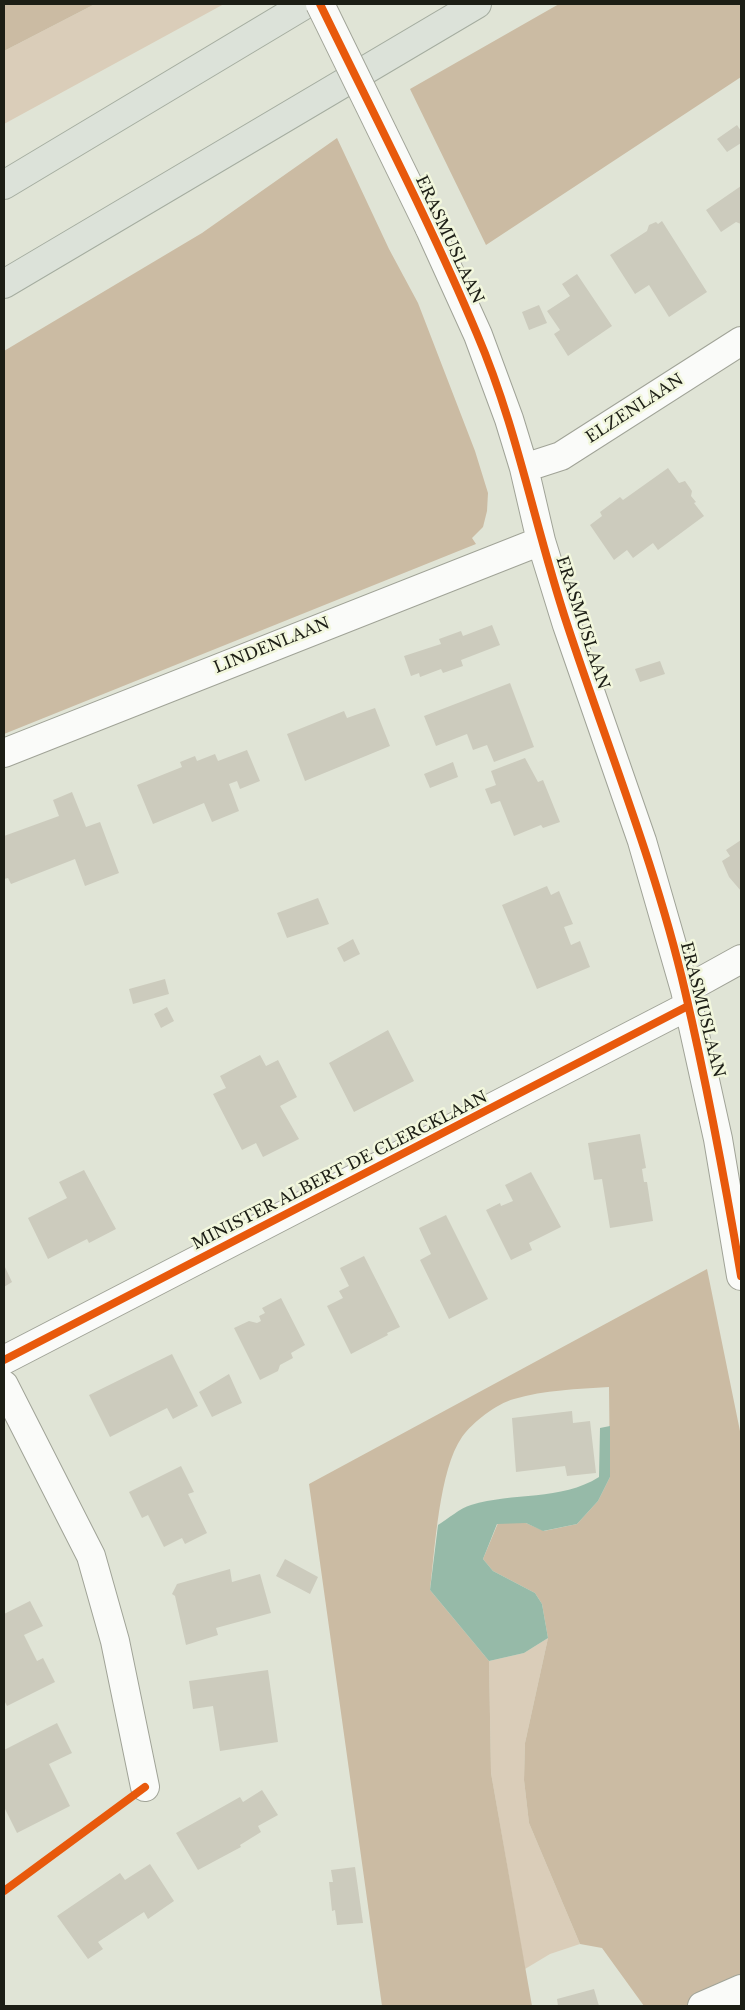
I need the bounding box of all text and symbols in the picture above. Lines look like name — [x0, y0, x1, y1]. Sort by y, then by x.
street label: ERASMUSLAAN — [411, 173, 487, 307]
street label: ELZENLAAN — [583, 370, 687, 448]
street label: ERASMUSLAAN — [551, 554, 613, 692]
street label: LINDENLAAN — [211, 614, 333, 678]
street label: ERASMUSLAAN — [676, 940, 728, 1080]
street label: MINISTER ALBERT DE CLERCKLAAN — [189, 1088, 491, 1254]

